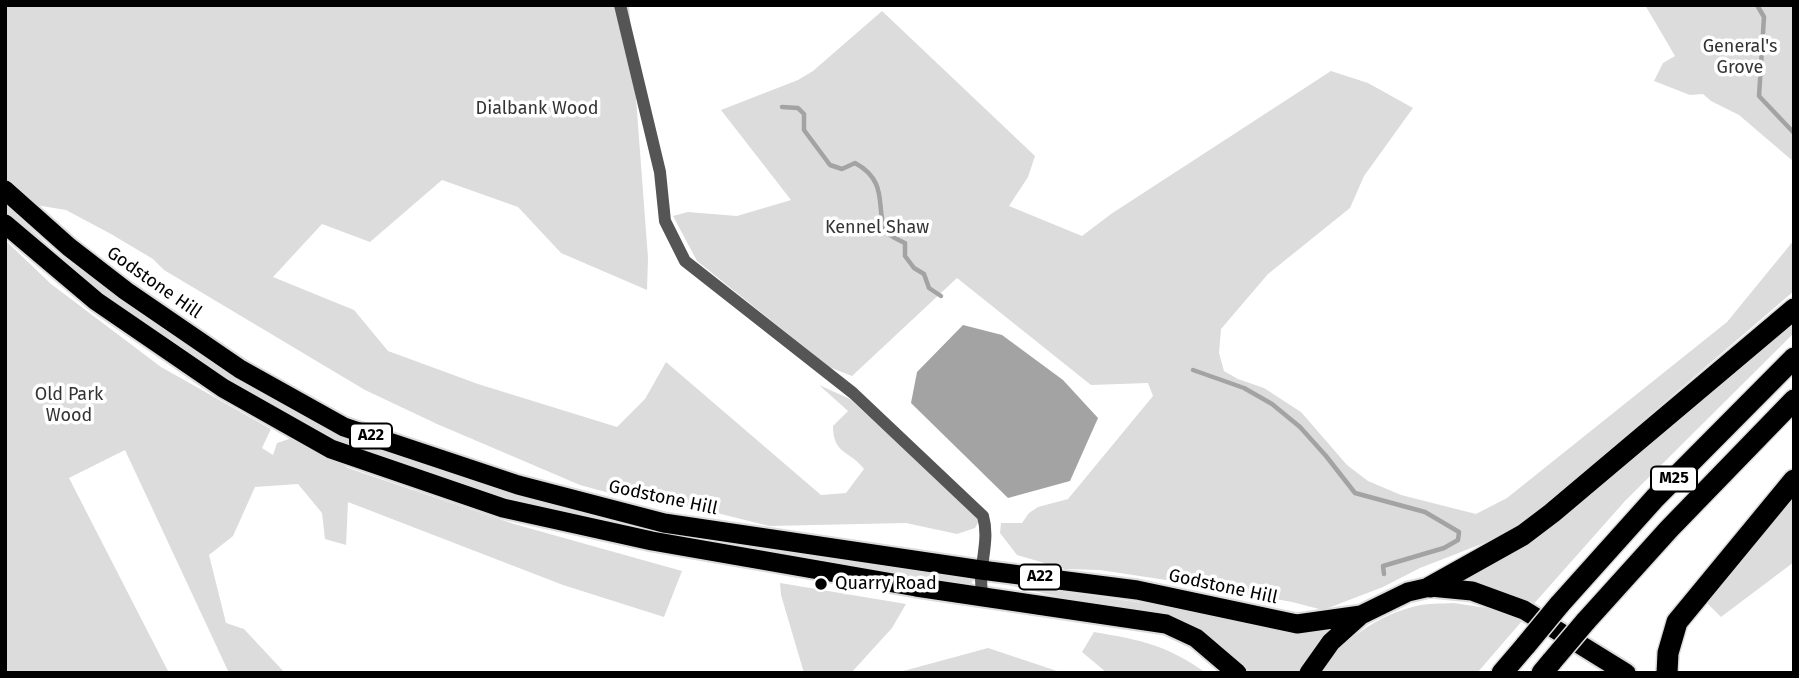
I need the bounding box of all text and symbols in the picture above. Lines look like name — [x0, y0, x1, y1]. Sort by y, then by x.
park label: General's Grove — [1703, 36, 1777, 78]
park label: Dialbank Wood — [476, 98, 598, 120]
park label: Kennel Shaw — [825, 217, 929, 239]
street label: Godstone Hill — [102, 242, 206, 324]
park label: Old Park Wood — [35, 384, 103, 426]
road number: A22 — [350, 424, 392, 448]
road number: M25 — [1651, 466, 1697, 492]
street label: Godstone Hill — [607, 476, 719, 520]
road number: A22 — [1019, 564, 1061, 590]
street label: Godstone Hill — [1167, 565, 1279, 609]
place label: Quarry Road — [835, 573, 937, 595]
marker: Quarry Road — [813, 576, 829, 592]

